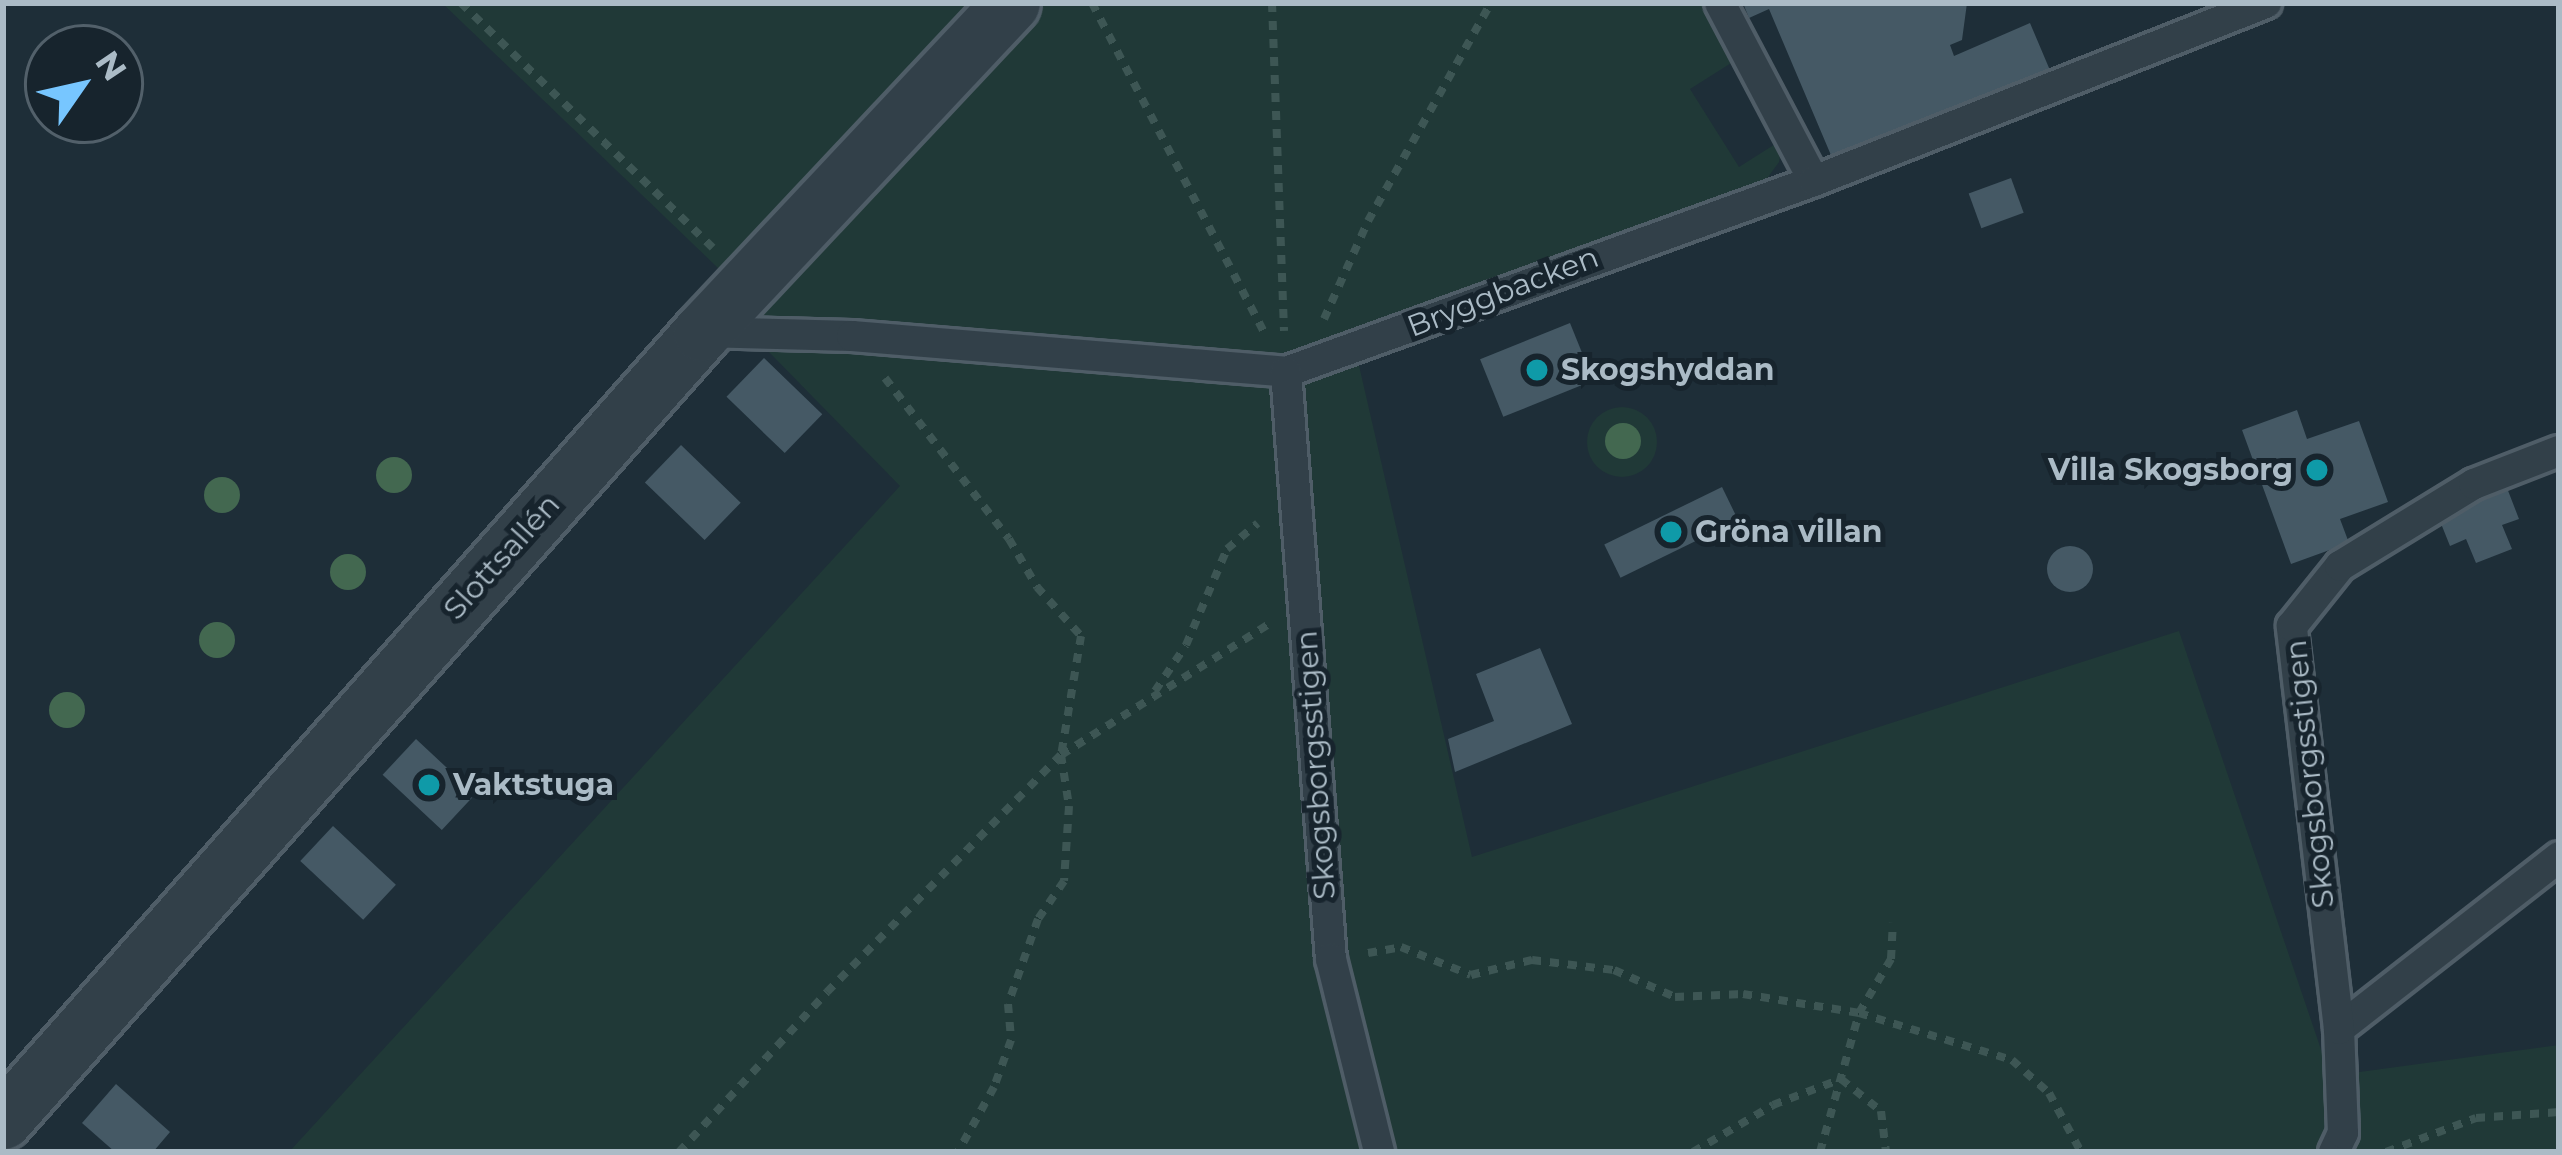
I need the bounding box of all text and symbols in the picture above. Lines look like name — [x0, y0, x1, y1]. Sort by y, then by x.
north arrow — [24, 24, 144, 144]
text: N — [87, 43, 135, 88]
street label: Bryggbacken — [1402, 239, 1604, 345]
place label: Skogshyddan — [1561, 352, 1774, 388]
marker: Skogshyddan — [1524, 357, 1550, 383]
place label: Villa Skogsborg — [2048, 452, 2293, 488]
marker: Villa Skogsborg — [2304, 457, 2330, 483]
street label: Slottsallén — [436, 487, 568, 627]
place label: Gröna villan — [1695, 514, 1882, 550]
marker: Gröna villan — [1658, 519, 1684, 545]
street label: Skogsborgsstigen — [1289, 629, 1343, 901]
street label: Skogsborgsstigen — [2278, 638, 2342, 910]
place label: Vaktstuga — [453, 767, 614, 803]
marker: Vaktstuga — [416, 772, 442, 798]

